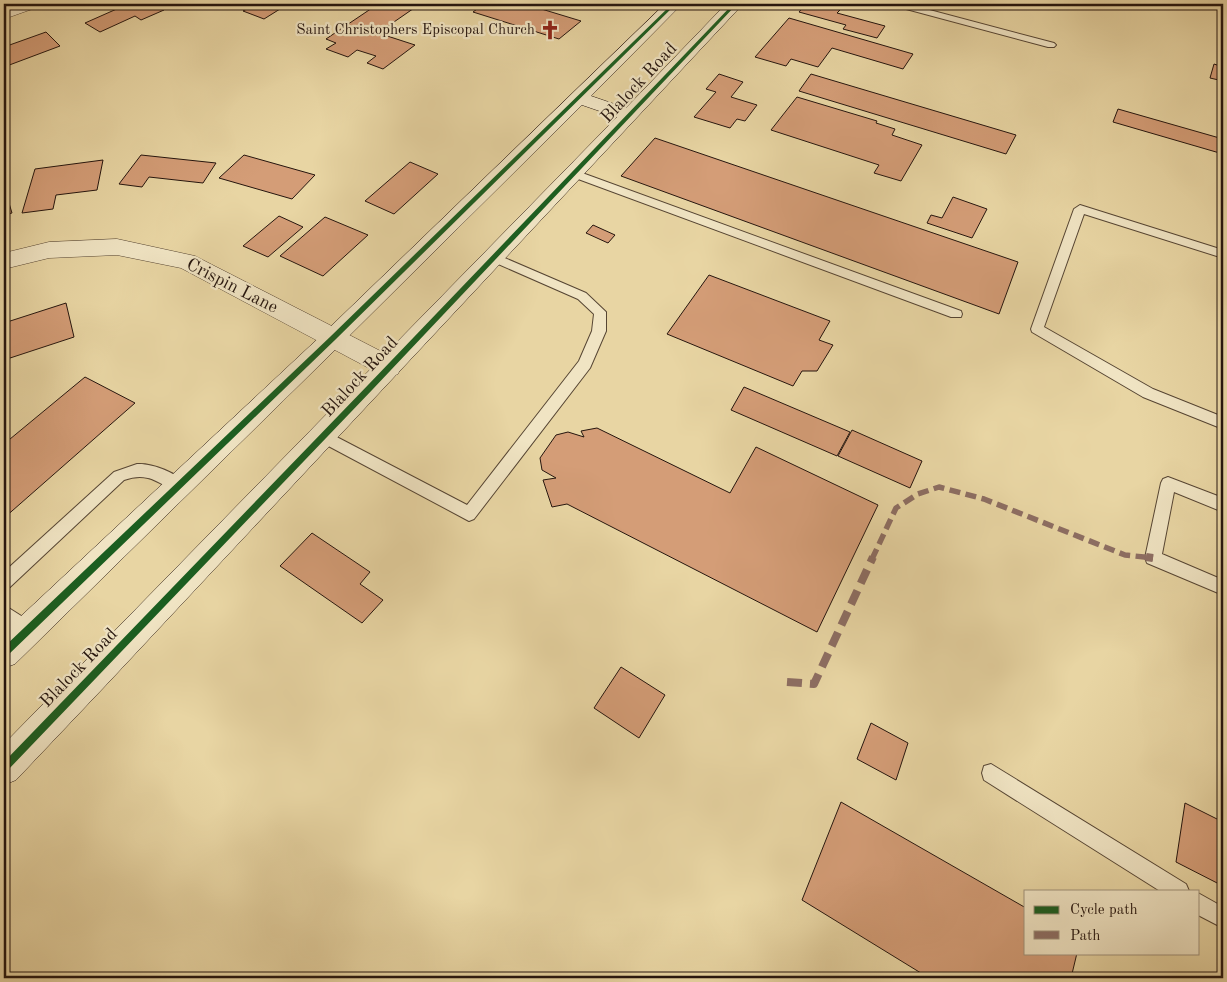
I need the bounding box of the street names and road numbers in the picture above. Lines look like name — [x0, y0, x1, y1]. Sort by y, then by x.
street label: Blalock Road — [598, 39, 680, 127]
street label: Crispin Lane — [183, 255, 281, 317]
street label: Blalock Road — [319, 333, 401, 421]
street label: Blalock Road — [37, 625, 121, 711]

